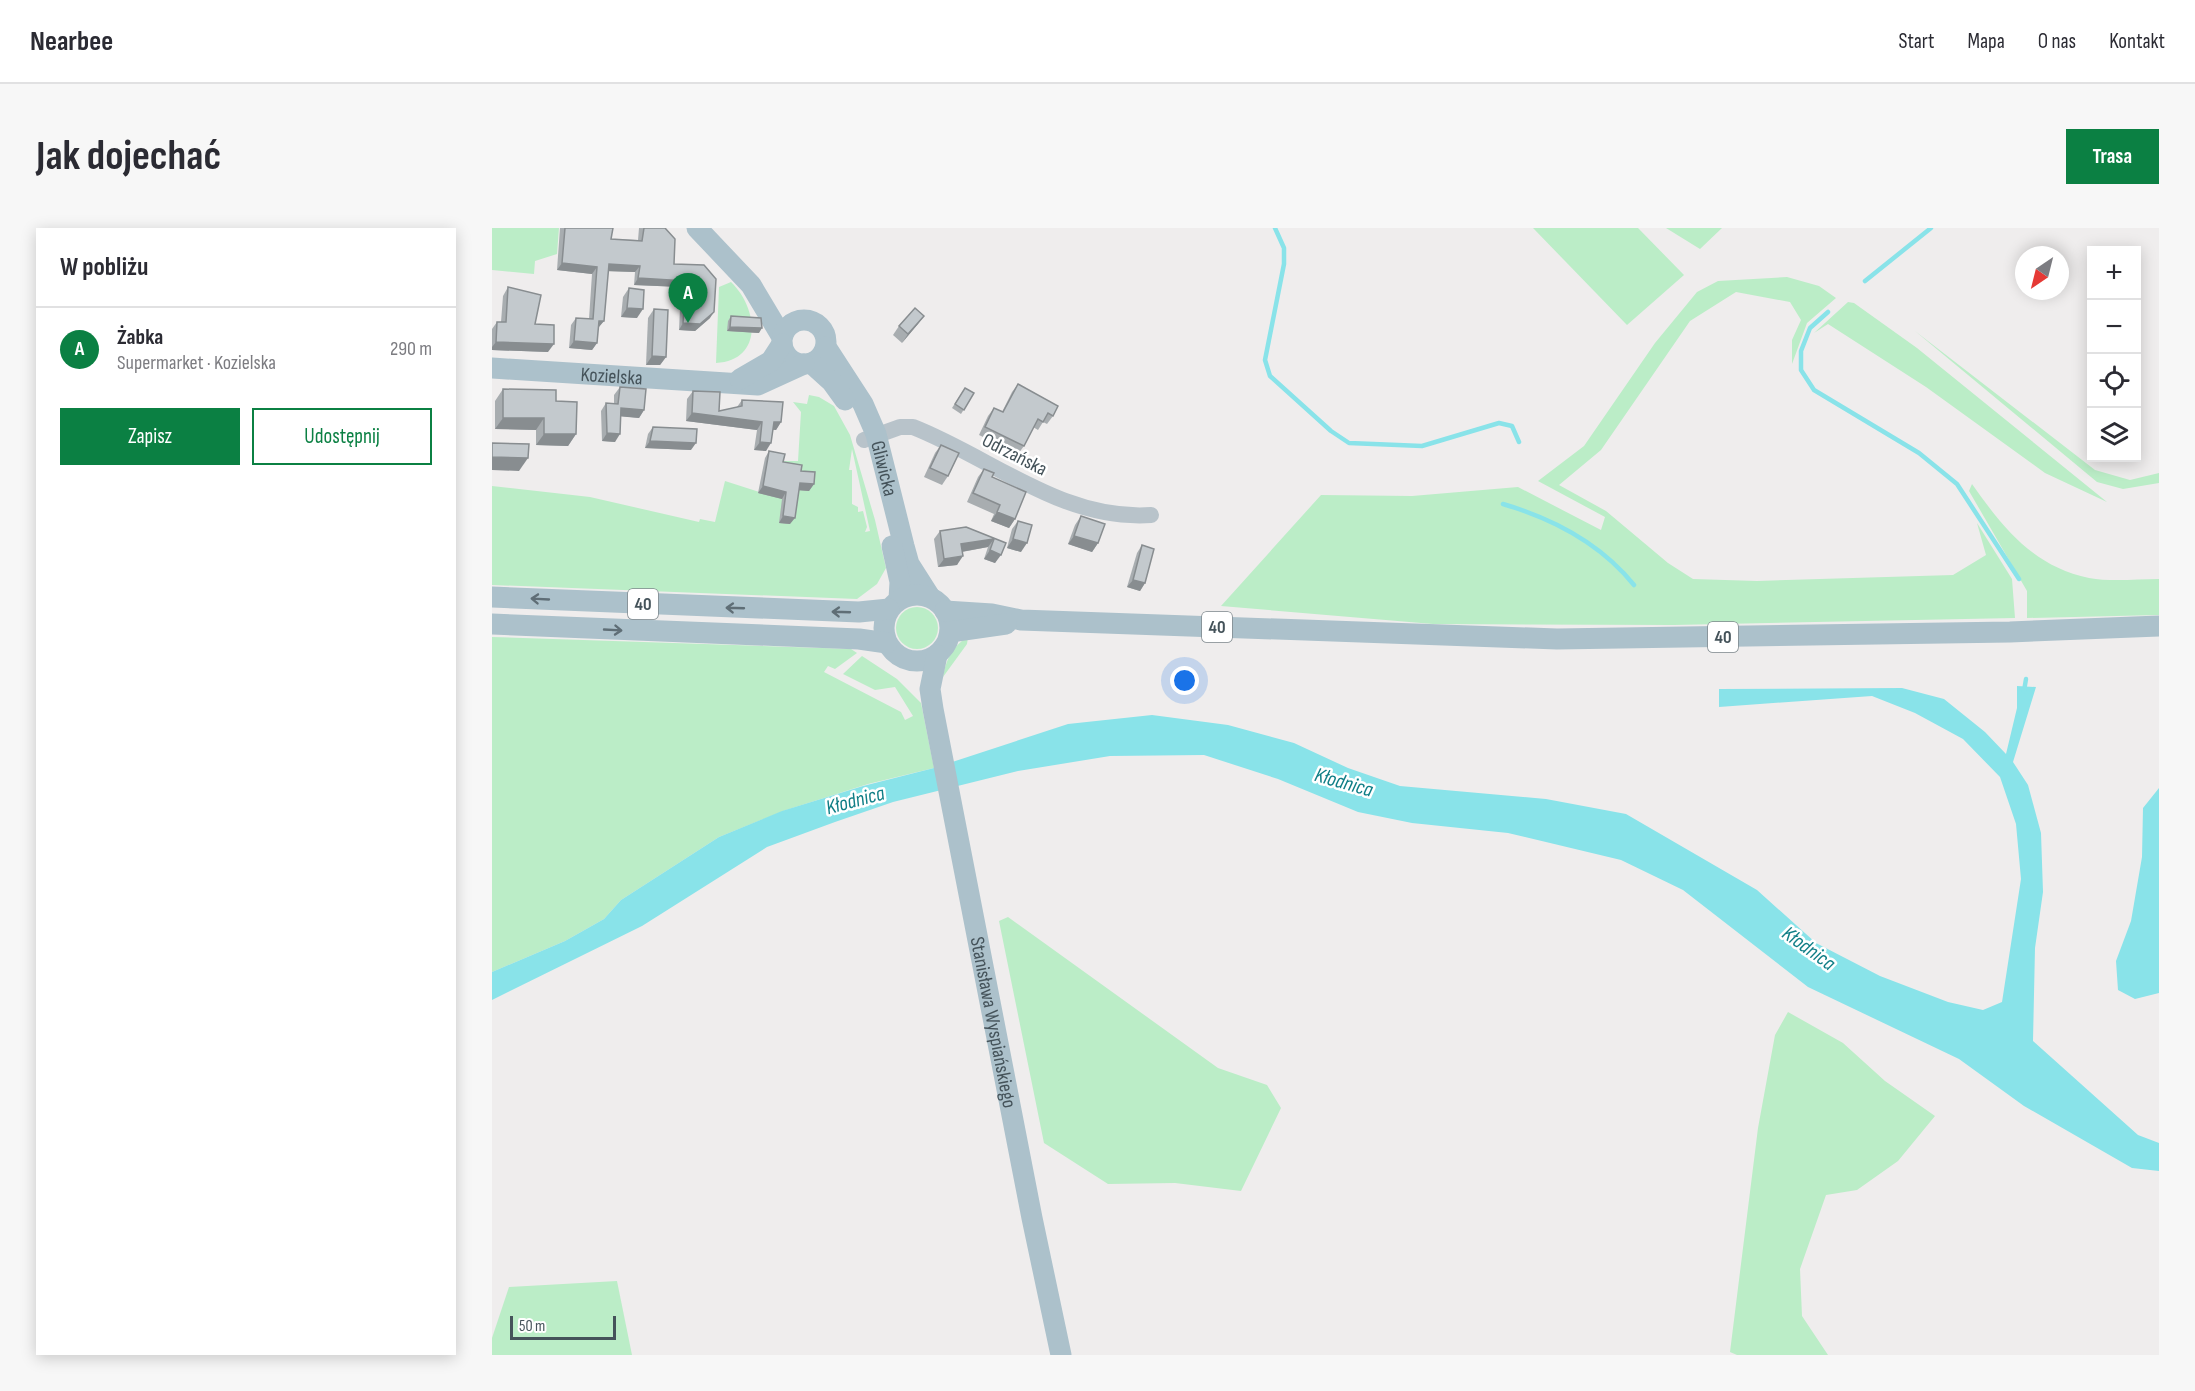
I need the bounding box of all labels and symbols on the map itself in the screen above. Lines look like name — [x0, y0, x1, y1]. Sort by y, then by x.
north arrow — [2015, 246, 2069, 300]
pin: A — [668, 274, 708, 323]
street label: Kozielska — [580, 363, 643, 391]
street label: Odrzańska — [978, 428, 1051, 481]
street label: Gliwicka — [865, 438, 902, 499]
road number: 40 — [628, 589, 658, 619]
one-way arrow — [531, 594, 551, 605]
one-way arrow — [725, 602, 745, 613]
one-way arrow — [832, 606, 852, 617]
road number: 40 — [1202, 612, 1232, 642]
road number: 40 — [1708, 622, 1738, 652]
one-way arrow — [603, 625, 623, 636]
your location — [1170, 666, 1199, 695]
water label: Kłodnica — [1312, 762, 1376, 803]
water label: Kłodnica — [823, 781, 888, 820]
water label: Kłodnica — [1777, 921, 1841, 976]
street label: Stanisława Wyspiańskiego — [965, 935, 1021, 1110]
scale bar — [510, 1313, 616, 1340]

